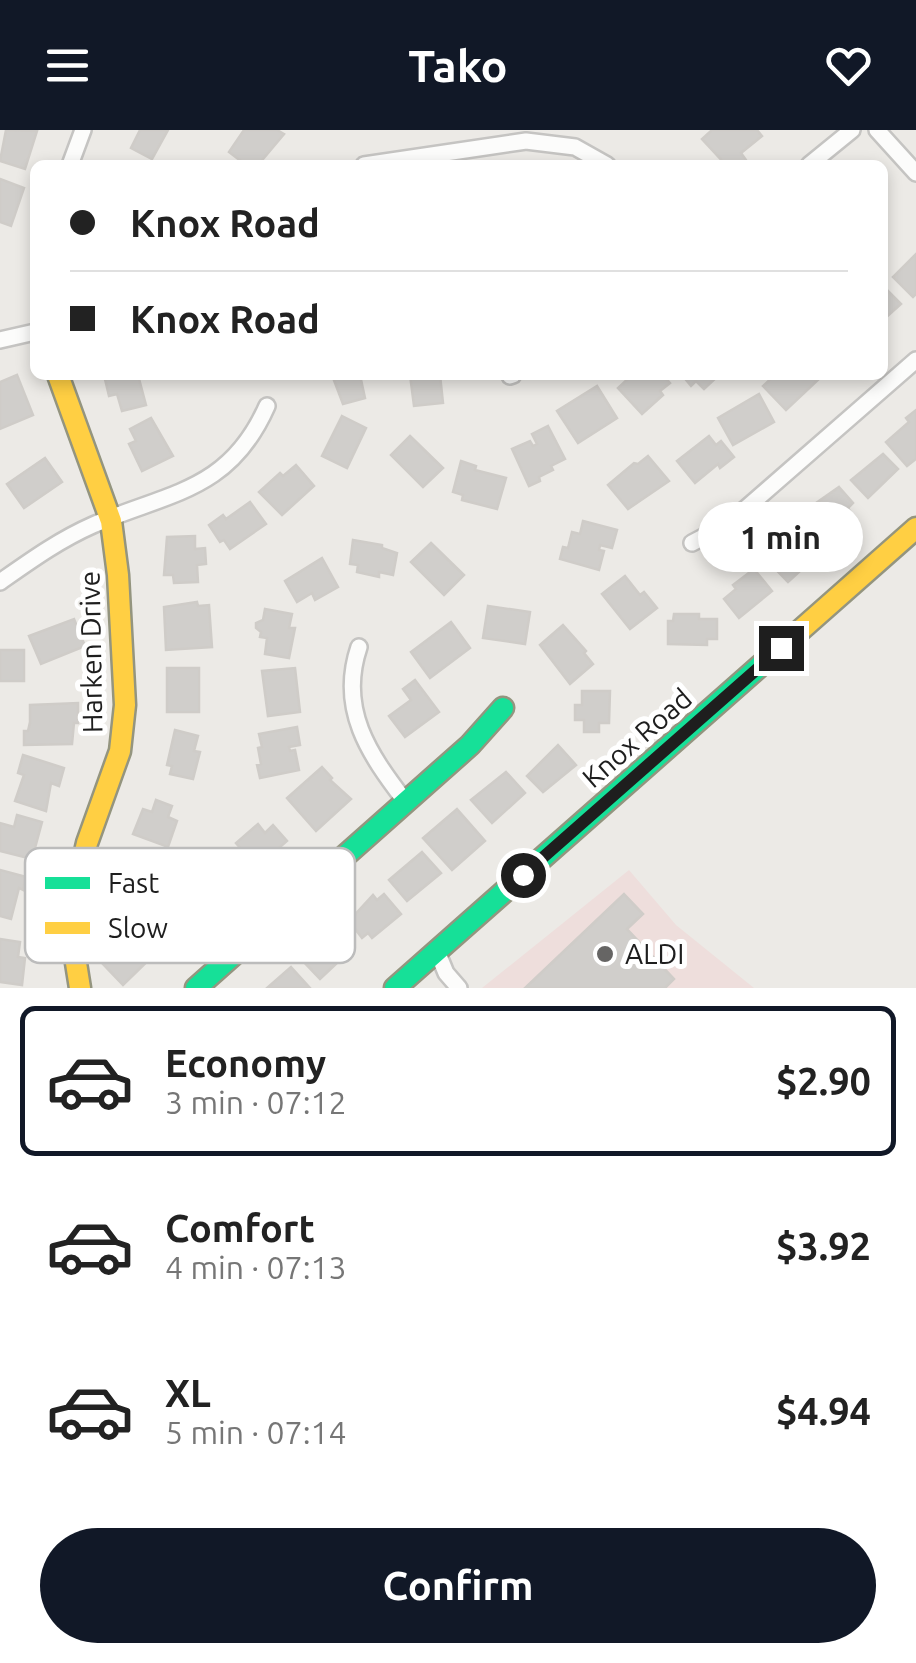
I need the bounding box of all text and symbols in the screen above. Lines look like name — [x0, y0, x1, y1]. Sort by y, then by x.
icon: menu — [40, 38, 95, 93]
icon: heart — [821, 38, 876, 93]
text: Tako — [408, 40, 508, 91]
text: Knox Road — [130, 202, 320, 244]
text: Knox Road — [130, 298, 320, 340]
callout: 1 min — [698, 503, 864, 573]
text: 1 min — [740, 519, 821, 555]
street label: Harken Drive — [74, 571, 107, 733]
route end — [759, 626, 804, 671]
street label: Knox Road — [576, 682, 697, 793]
legend — [25, 848, 355, 963]
route start — [501, 853, 546, 898]
text: Fast — [108, 867, 159, 898]
text: Slow — [108, 912, 168, 943]
place label: ALDI — [625, 938, 684, 969]
marker: ALDI — [594, 943, 616, 965]
icon: car — [45, 1036, 135, 1126]
text: Economy — [165, 1042, 326, 1084]
text: $2.90 — [776, 1060, 871, 1102]
text: 3 min · 07:12 — [165, 1084, 347, 1120]
icon: car — [45, 1201, 135, 1291]
text: Comfort — [165, 1207, 315, 1249]
text: $3.92 — [776, 1225, 871, 1267]
text: 4 min · 07:13 — [165, 1249, 347, 1285]
icon: car — [45, 1366, 135, 1456]
text: XL — [165, 1372, 211, 1414]
text: $4.94 — [776, 1390, 871, 1432]
text: 5 min · 07:14 — [165, 1414, 347, 1450]
button: Confirm — [40, 1528, 876, 1643]

